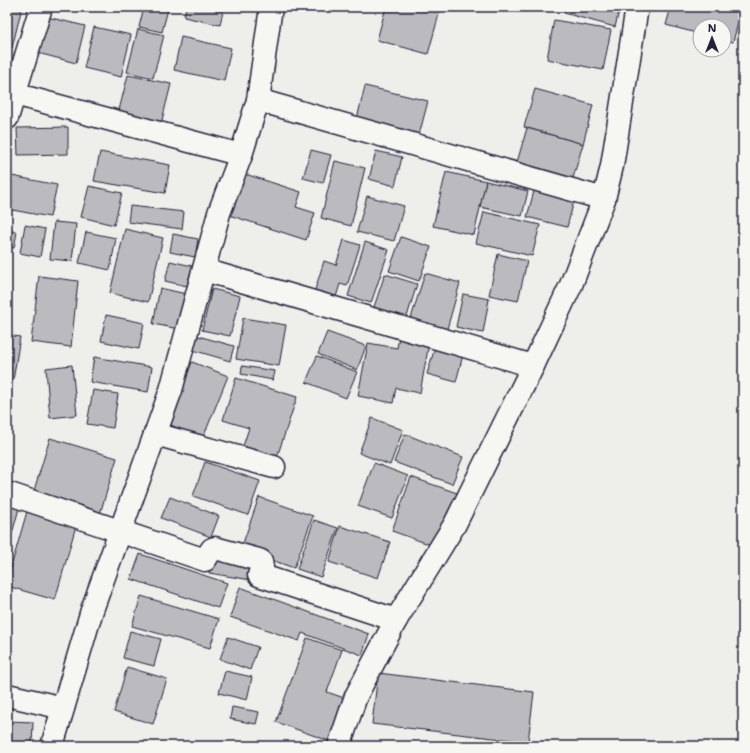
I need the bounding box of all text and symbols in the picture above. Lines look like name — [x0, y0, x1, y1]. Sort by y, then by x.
north arrow — [692, 18, 732, 58]
text: N — [708, 21, 717, 36]

